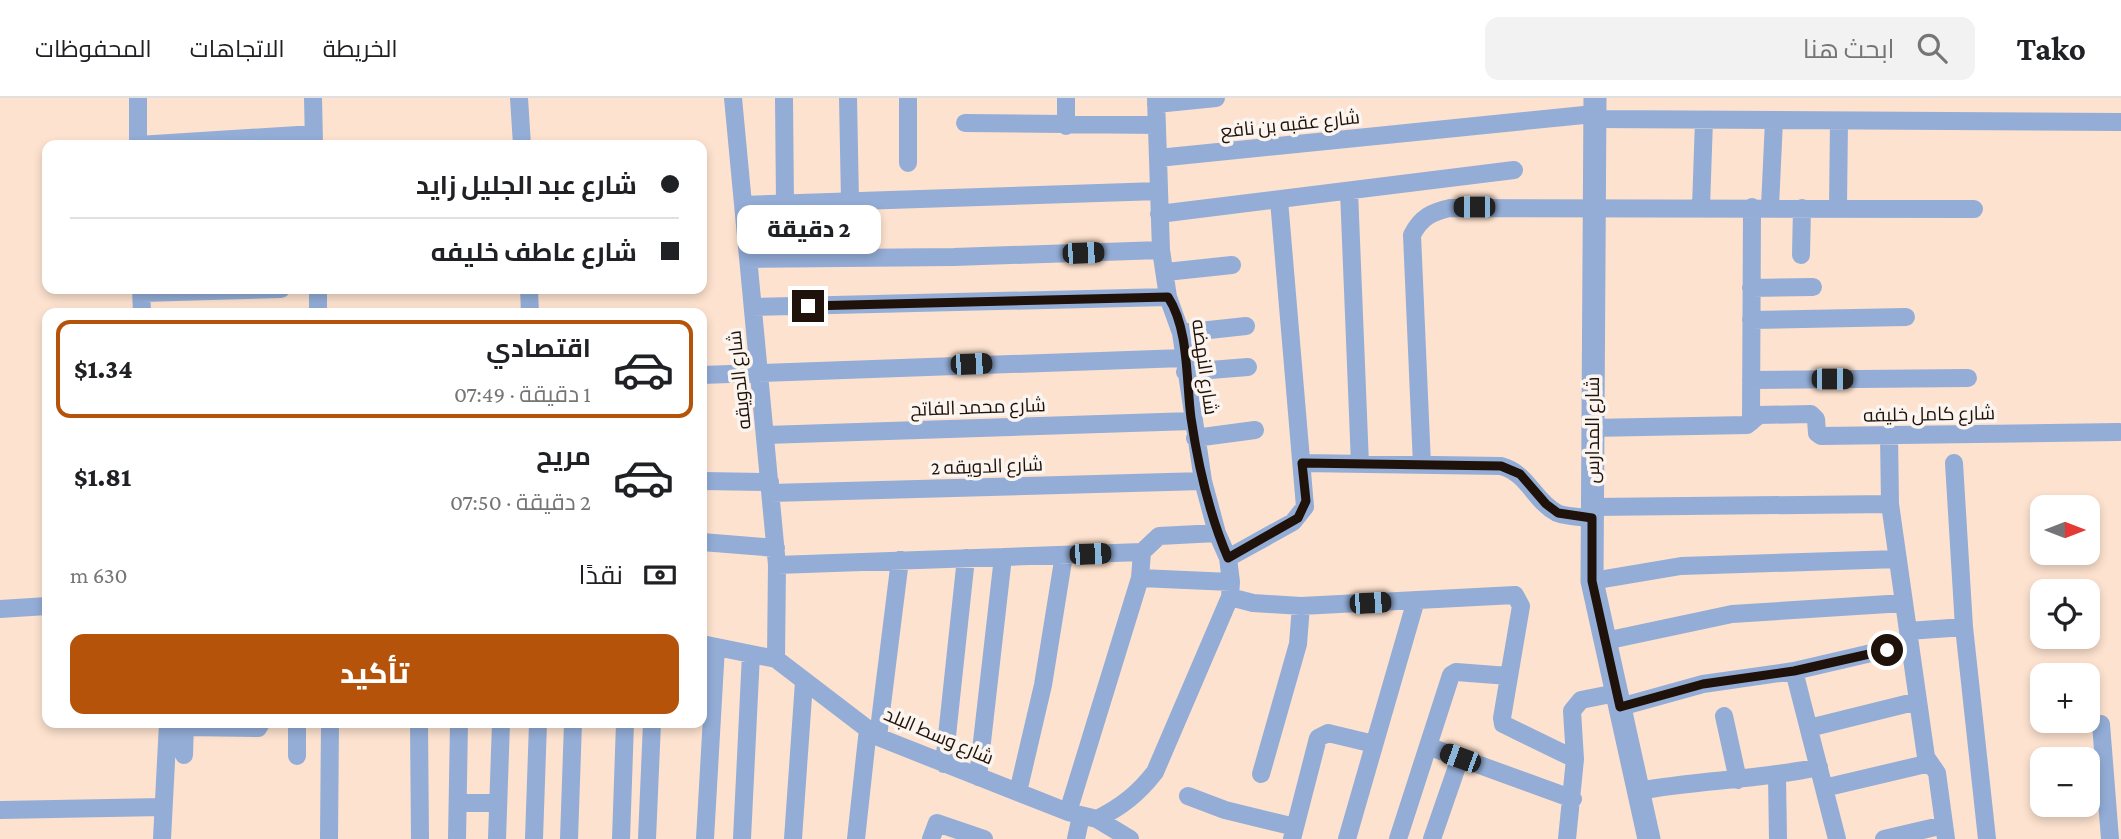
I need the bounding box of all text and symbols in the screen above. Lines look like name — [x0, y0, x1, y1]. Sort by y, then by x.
search box — [1485, 17, 1975, 80]
icon: search — [1913, 29, 1951, 67]
text: Tako — [2017, 30, 2086, 67]
text: المحفوظات — [35, 35, 152, 62]
text: الاتجاهات — [190, 35, 285, 62]
text: الخريطة — [323, 35, 398, 62]
text: ابحث هنا — [1803, 35, 1895, 64]
street label: شارع عقبه بن نافع — [1219, 106, 1361, 145]
text: شارع عبد الجليل زايد — [416, 171, 637, 200]
car — [1454, 197, 1496, 218]
callout: 2 دقيقة — [736, 204, 880, 254]
text: 2 دقيقة — [767, 216, 851, 242]
text: شارع عاطف خليفه — [431, 238, 637, 267]
car — [1062, 242, 1105, 264]
route end — [792, 290, 824, 322]
street label: شارع النهضه — [1185, 318, 1222, 416]
street label: شارع الدويقه — [723, 329, 758, 431]
text: اقتصادي — [486, 334, 591, 363]
icon: car — [612, 338, 675, 401]
car — [950, 353, 993, 375]
text: $1.34 — [74, 355, 132, 384]
car — [1812, 369, 1854, 390]
street label: شارع المدارس — [1582, 377, 1606, 483]
text: 1 دقيقة · 07:49 — [454, 381, 591, 407]
street label: شارع محمد الفاتح — [910, 394, 1046, 423]
street label: شارع كامل خليفه — [1863, 402, 1995, 429]
text: مريح — [536, 442, 591, 471]
icon: car — [612, 446, 675, 509]
street label: شارع الدويقه 2 — [931, 454, 1043, 481]
text: $1.81 — [74, 463, 131, 492]
text: 2 دقيقة · 07:50 — [450, 489, 591, 515]
north arrow — [2030, 495, 2100, 565]
map controls — [2030, 495, 2100, 817]
car — [1069, 543, 1112, 565]
icon: cash — [641, 556, 679, 594]
text: نقدًا — [579, 561, 623, 590]
text: 630 m — [70, 562, 128, 588]
button: locate — [2030, 579, 2100, 649]
car — [1349, 591, 1392, 615]
button: تأكيد — [70, 634, 679, 714]
route start — [1871, 634, 1903, 666]
button: + — [2030, 663, 2100, 733]
street label: شارع وسط البلد — [880, 703, 997, 771]
car — [1437, 741, 1484, 775]
button: − — [2030, 747, 2100, 817]

